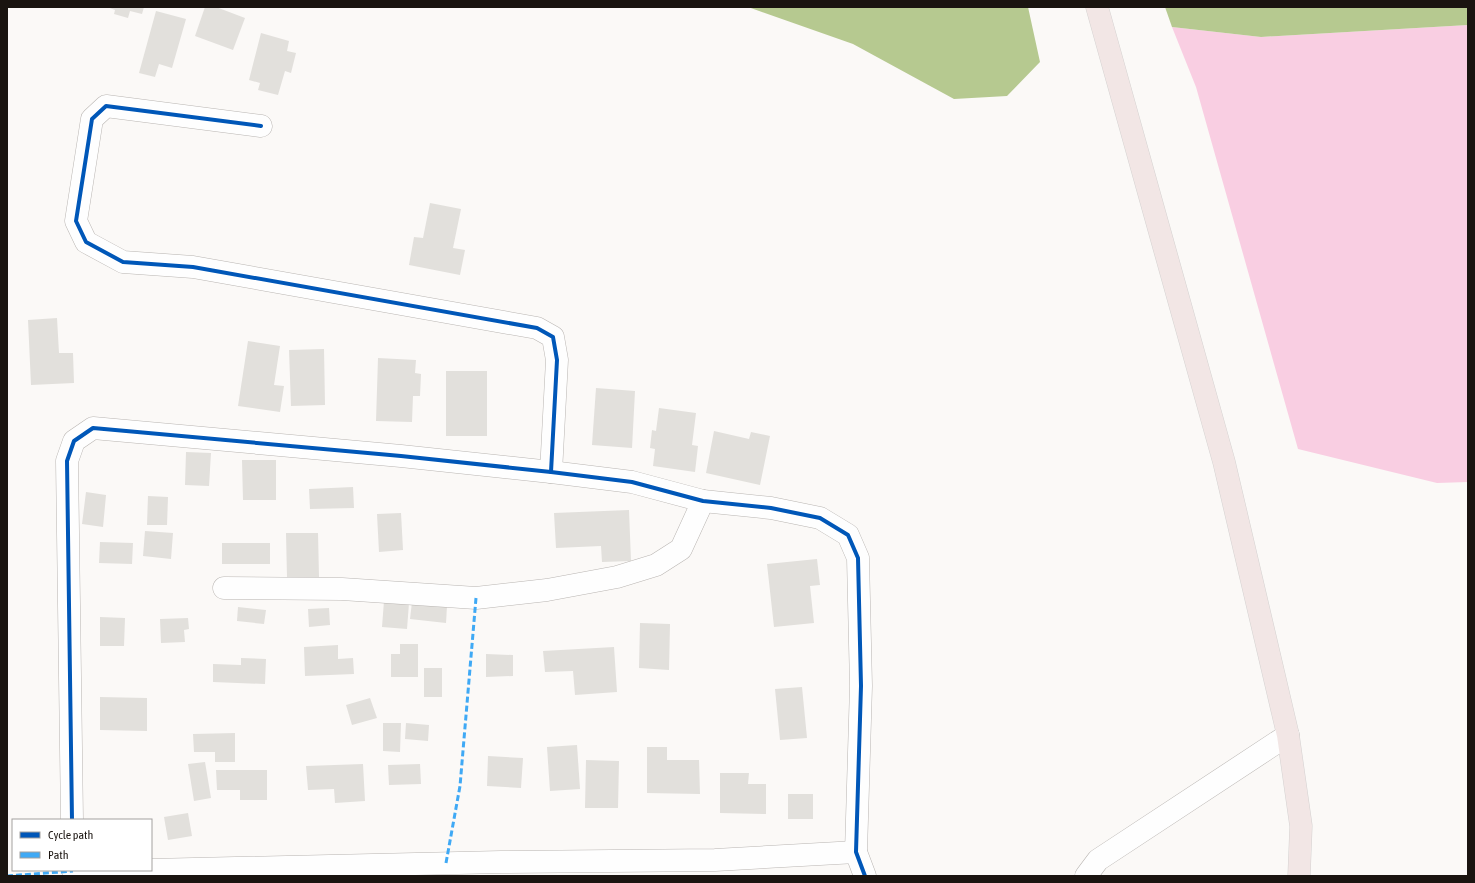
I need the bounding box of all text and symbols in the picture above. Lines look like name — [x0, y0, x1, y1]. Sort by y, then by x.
legend — [12, 819, 152, 871]
text: Cycle path — [48, 828, 93, 842]
text: Path — [48, 848, 69, 862]

